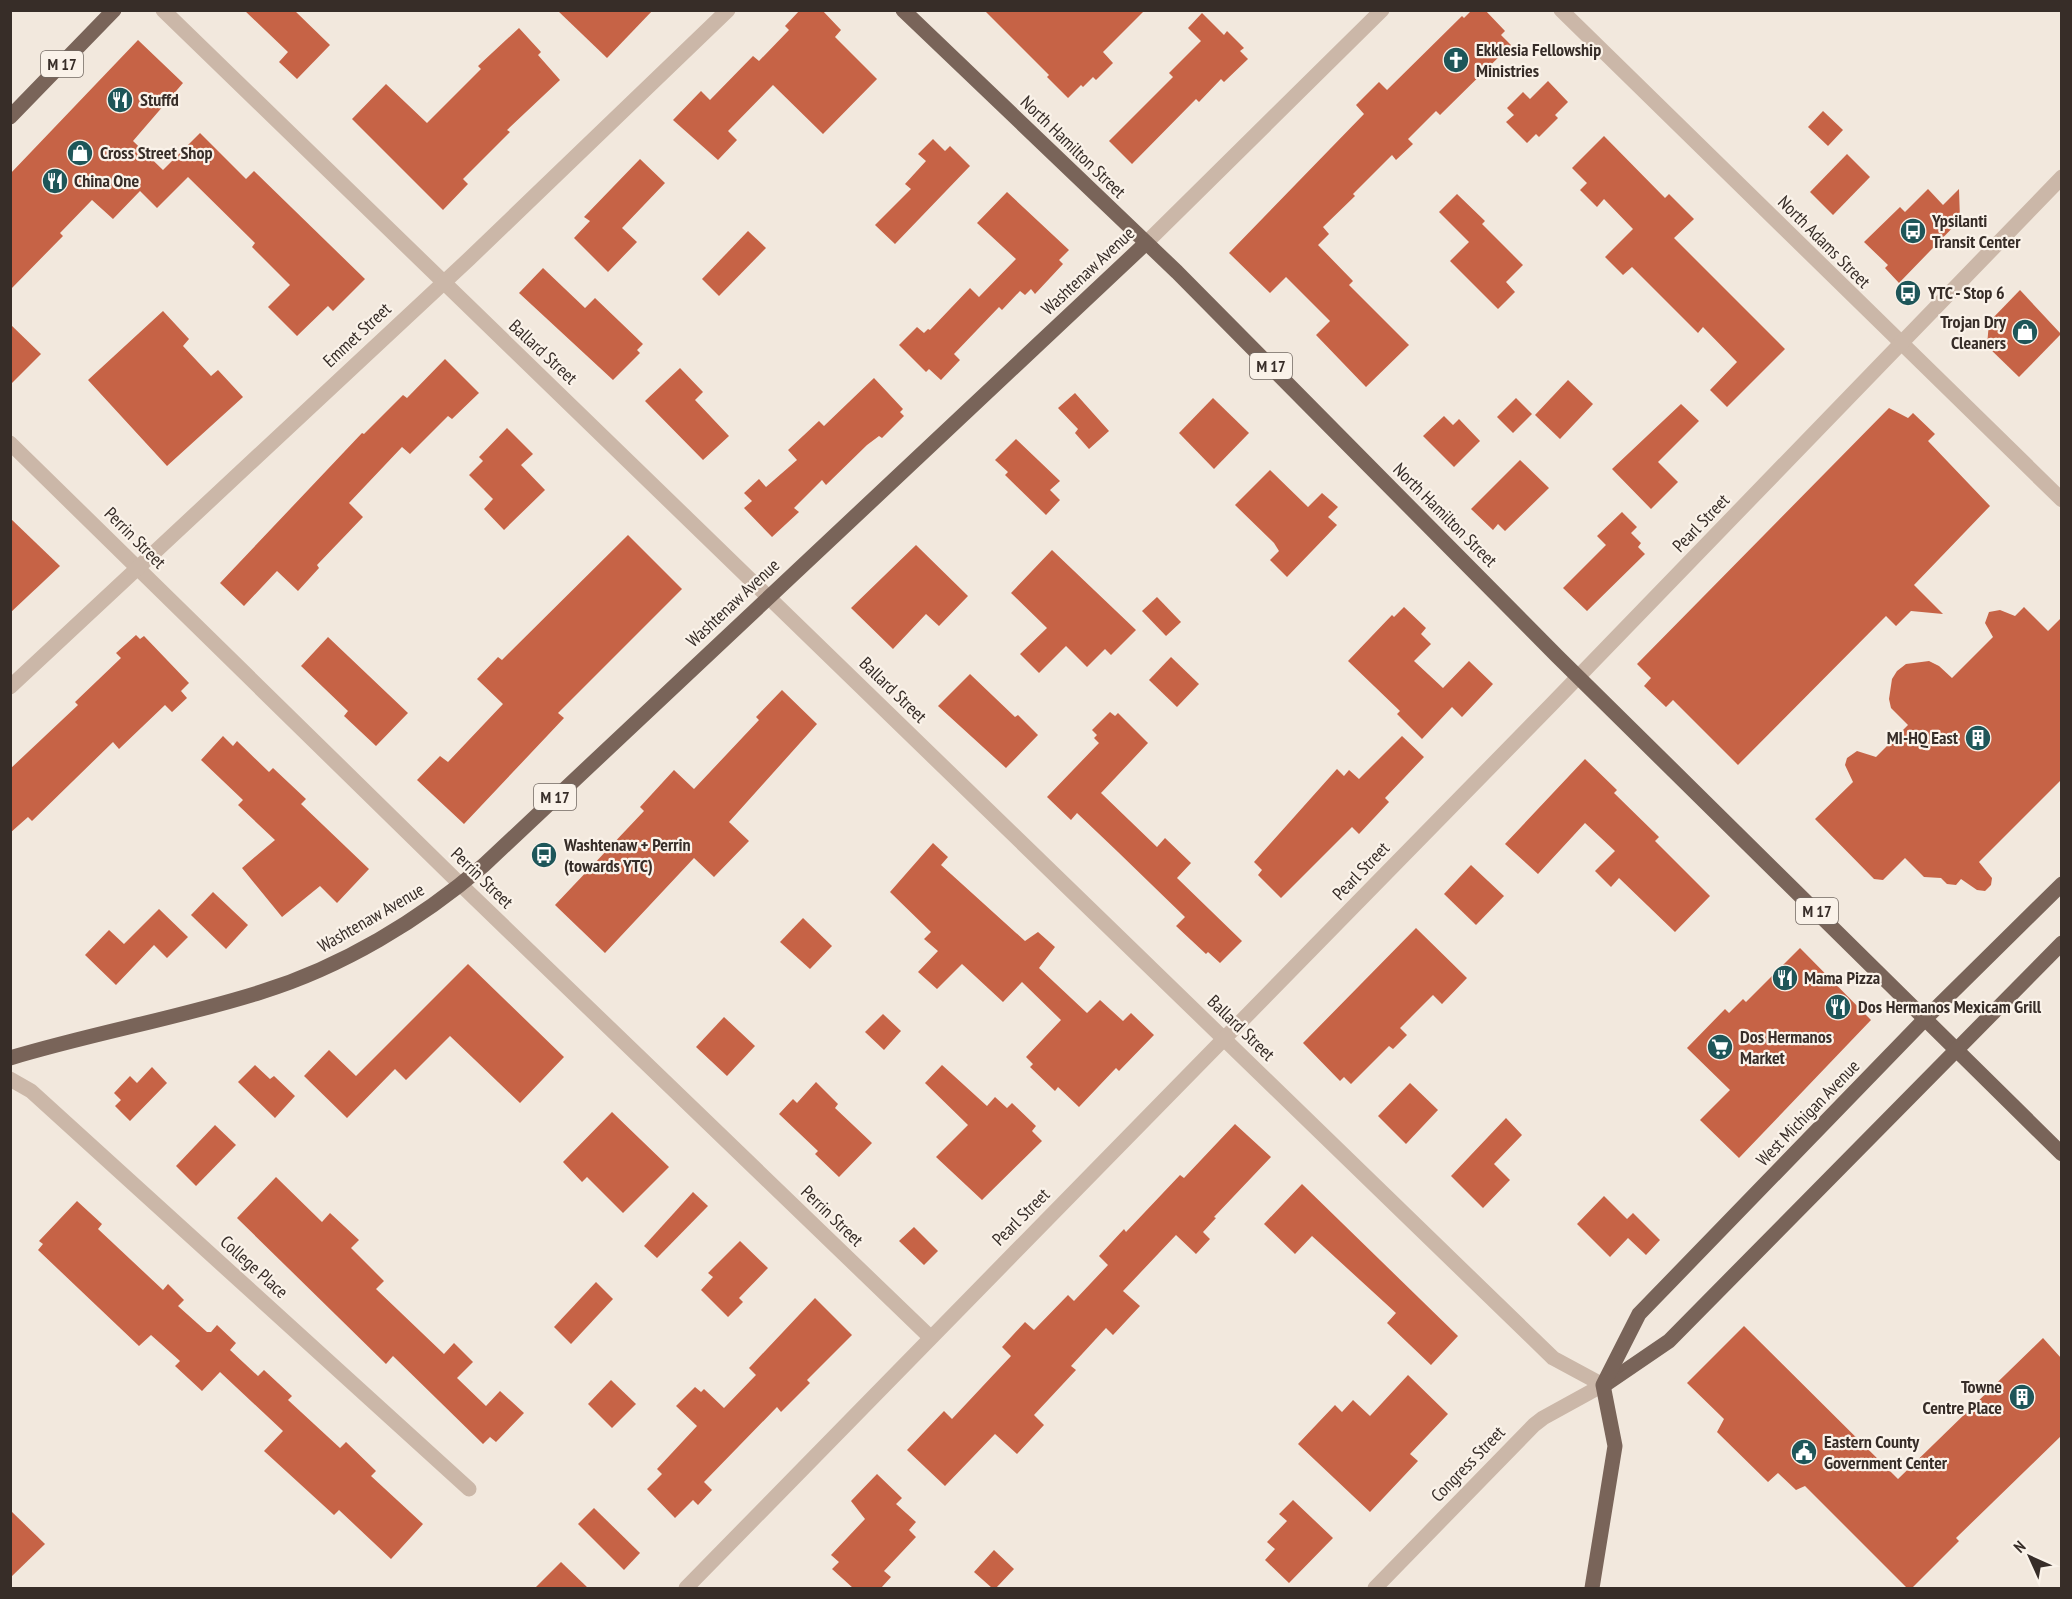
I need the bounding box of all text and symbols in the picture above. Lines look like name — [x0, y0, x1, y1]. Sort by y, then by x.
place label: Ekklesia Fellowship Ministries — [1476, 38, 1601, 82]
church icon: Ekklesia Fellowship Ministries — [1441, 45, 1471, 75]
road number: M 17 — [41, 51, 83, 77]
restaurant icon: Stuffd — [105, 85, 135, 115]
place label: Stuffd — [140, 88, 179, 111]
street label: North Hamilton Street — [1016, 91, 1131, 203]
shop icon: Cross Street Shop — [65, 138, 95, 168]
place label: Cross Street Shop — [100, 141, 212, 164]
restaurant icon: China One — [40, 166, 70, 196]
place label: China One — [74, 169, 139, 192]
street label: North Adams Street — [1773, 191, 1875, 293]
place label: Ypsilanti Transit Center — [1931, 209, 2021, 253]
bus stop icon: Ypsilanti Transit Center — [1898, 216, 1928, 246]
street label: Washtenaw Avenue — [1036, 222, 1139, 320]
bus stop icon: YTC - Stop 6 — [1893, 278, 1923, 308]
place label: YTC - Stop 6 — [1927, 281, 2005, 304]
street label: Emmet Street — [318, 297, 395, 372]
place label: Trojan Dry Cleaners — [1940, 310, 2007, 354]
street label: Ballard Street — [504, 314, 582, 389]
shop icon: Trojan Dry Cleaners — [2010, 317, 2040, 347]
road number: M 17 — [1250, 353, 1292, 379]
street label: North Hamilton Street — [1389, 458, 1502, 572]
street label: Pearl Street — [1667, 489, 1734, 557]
street label: Perrin Street — [100, 502, 171, 573]
street label: Washtenaw Avenue — [681, 554, 784, 652]
street label: Ballard Street — [855, 652, 932, 727]
building icon: MI-HQ East — [1963, 723, 1993, 753]
place label: MI-HQ East — [1887, 726, 1959, 749]
road number: M 17 — [534, 784, 576, 810]
place label: Washtenaw + Perrin (towards YTC) — [563, 833, 691, 877]
street label: Pearl Street — [1327, 837, 1394, 905]
bus stop icon: Washtenaw + Perrin (towards YTC) — [529, 840, 559, 870]
street label: Perrin Street — [446, 842, 518, 913]
street label: Washtenaw Avenue — [313, 878, 428, 957]
road number: M 17 — [1796, 898, 1838, 924]
restaurant icon: Mama Pizza — [1770, 963, 1800, 993]
place label: Mama Pizza — [1804, 966, 1880, 989]
street label: Ballard Street — [1203, 990, 1280, 1065]
restaurant icon: Dos Hermanos Mexicam Grill — [1823, 992, 1853, 1022]
place label: Dos Hermanos Mexicam Grill — [1858, 995, 2042, 1018]
place label: Dos Hermanos Market — [1740, 1025, 1832, 1069]
supermarket icon: Dos Hermanos Market — [1705, 1032, 1735, 1062]
street label: West Michigan Avenue — [1751, 1055, 1864, 1171]
street label: Perrin Street — [796, 1180, 868, 1251]
street label: Pearl Street — [987, 1183, 1054, 1250]
street label: College Place — [216, 1230, 293, 1303]
place label: Towne Centre Place — [1922, 1375, 2002, 1419]
building icon: Towne Centre Place — [2007, 1382, 2037, 1412]
street label: Congress Street — [1426, 1421, 1510, 1506]
place label: Eastern County Government Center — [1824, 1430, 1948, 1474]
public building icon: Eastern County Government Center — [1789, 1437, 1819, 1467]
north arrow — [2000, 1527, 2060, 1587]
text: N — [2009, 1536, 2030, 1557]

